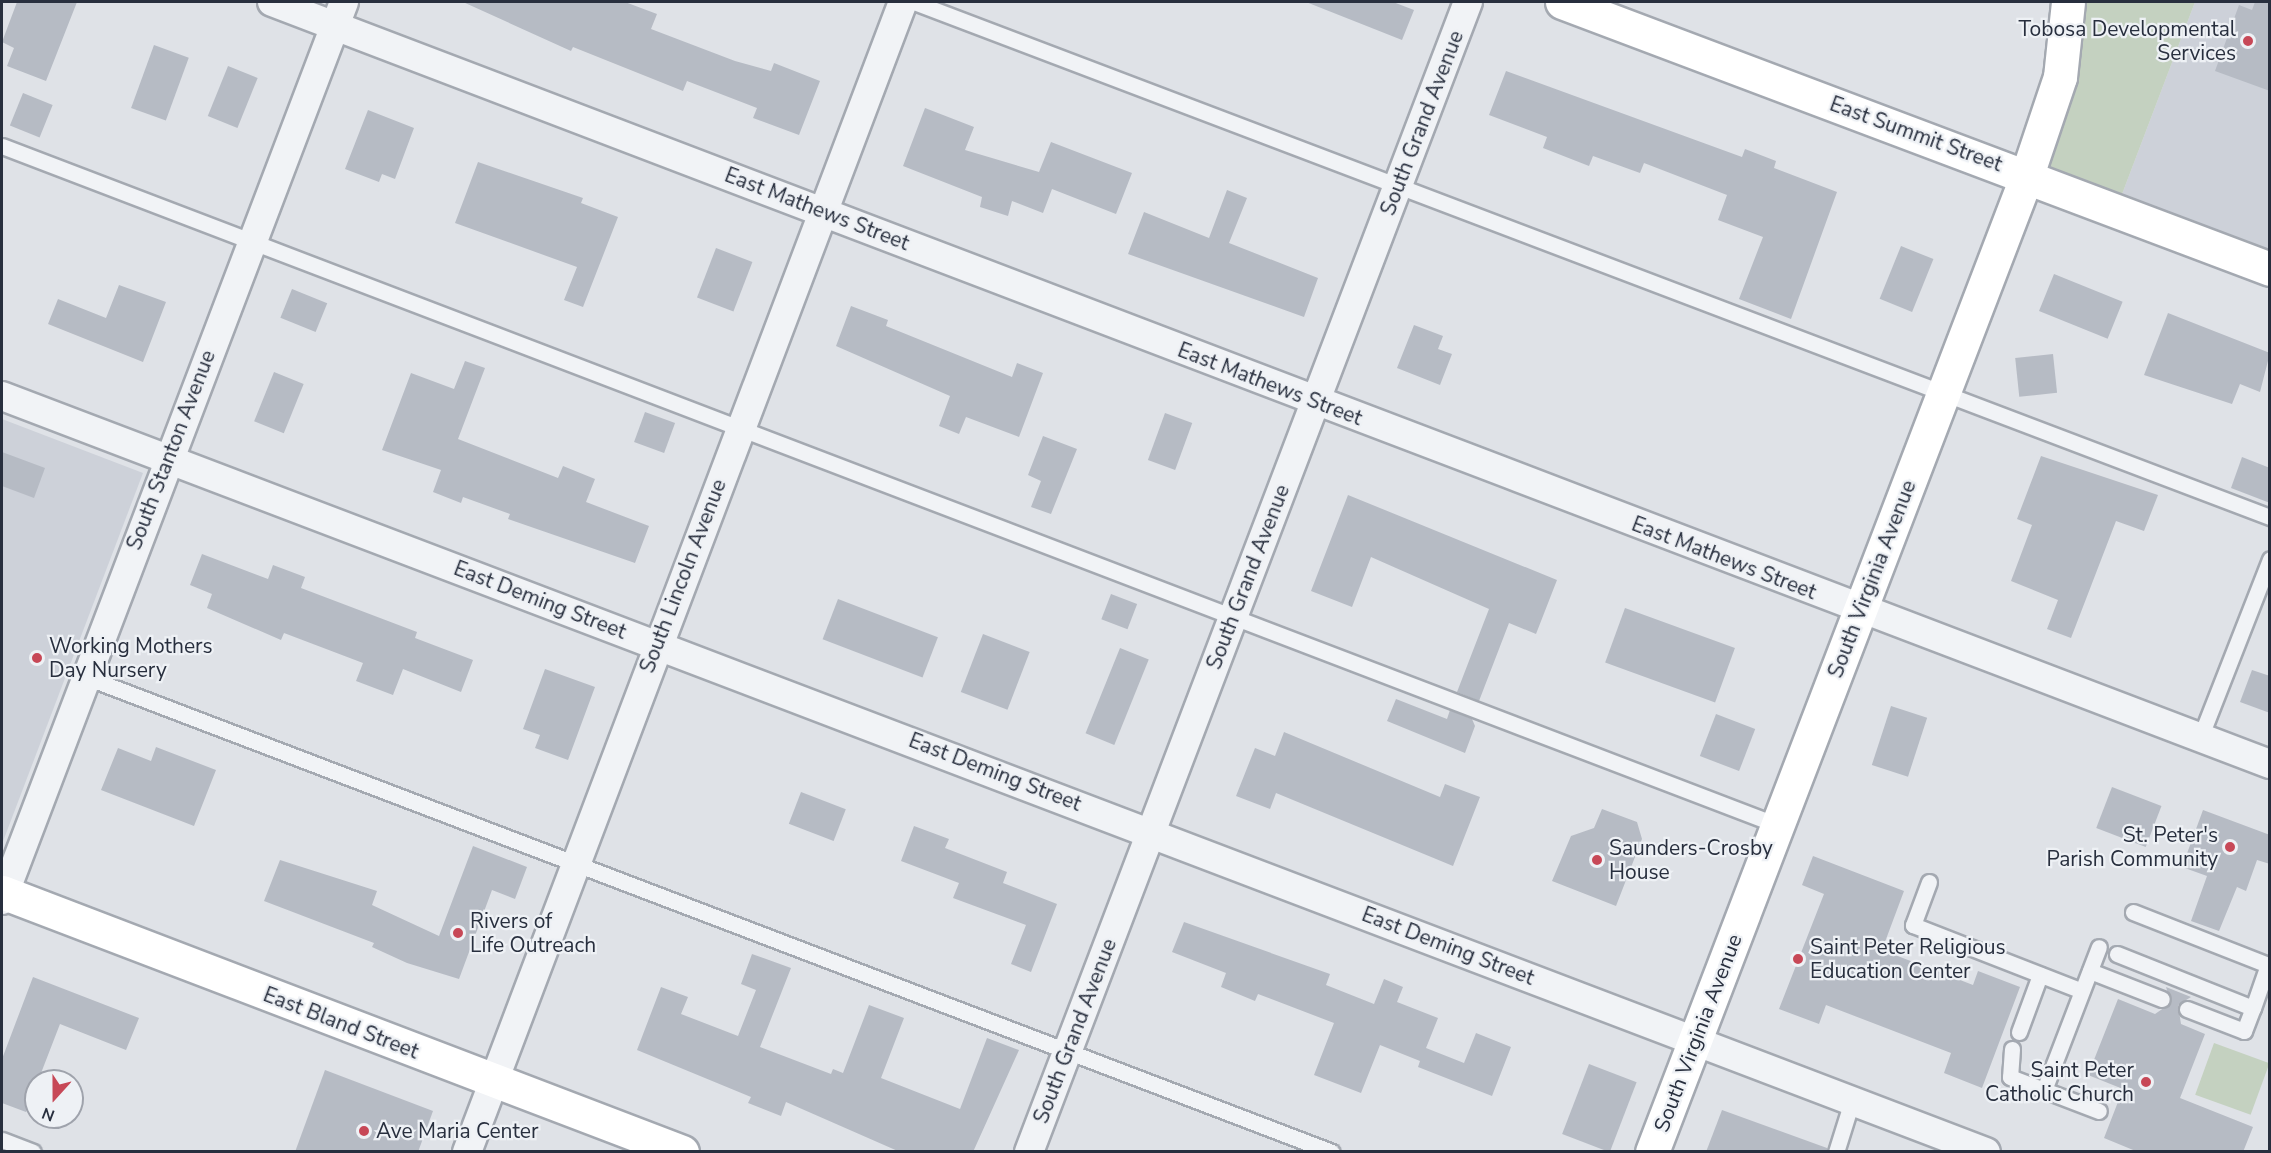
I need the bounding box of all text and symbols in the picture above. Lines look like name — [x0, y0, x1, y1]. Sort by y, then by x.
place label: Tobosa Developmental Services — [2018, 16, 2236, 66]
street label: South Grand Avenue — [1375, 27, 1469, 219]
marker: Tobosa Developmental Services — [2241, 34, 2255, 48]
street label: East Summit Street — [1826, 91, 2006, 177]
street label: East Mathews Street — [721, 162, 913, 256]
street label: East Mathews Street — [1174, 337, 1366, 431]
street label: South Stanton Avenue — [121, 347, 221, 553]
street label: South Lincoln Avenue — [634, 476, 732, 676]
street label: South Virginia Avenue — [1823, 477, 1921, 681]
street label: South Grand Avenue — [1201, 481, 1295, 673]
street label: East Mathews Street — [1628, 511, 1820, 605]
street label: East Deming Street — [450, 556, 630, 644]
place label: Working Mothers Day Nursery — [49, 633, 213, 683]
marker: Working Mothers Day Nursery — [30, 651, 44, 665]
street label: East Deming Street — [905, 728, 1085, 816]
place label: St. Peter's Parish Community — [2046, 822, 2218, 872]
place label: Saunders-Crosby House — [1609, 835, 1773, 885]
marker: St. Peter's Parish Community — [2223, 840, 2237, 854]
marker: Saunders-Crosby House — [1590, 853, 1604, 867]
street label: East Deming Street — [1358, 902, 1538, 990]
place label: Rivers of Life Outreach — [470, 908, 596, 958]
marker: Rivers of Life Outreach — [451, 926, 465, 940]
street label: South Virginia Avenue — [1649, 931, 1747, 1135]
place label: Saint Peter Religious Education Center — [1810, 934, 2006, 984]
street label: South Grand Avenue — [1028, 935, 1122, 1127]
marker: Saint Peter Religious Education Center — [1791, 952, 1805, 966]
street label: East Bland Street — [260, 982, 422, 1064]
place label: Saint Peter Catholic Church — [1985, 1057, 2134, 1107]
north arrow — [24, 1069, 84, 1129]
marker: Saint Peter Catholic Church — [2139, 1075, 2153, 1089]
text: N — [39, 1102, 58, 1126]
place label: Ave Maria Center — [376, 1118, 538, 1144]
marker: Ave Maria Center — [357, 1124, 371, 1138]

